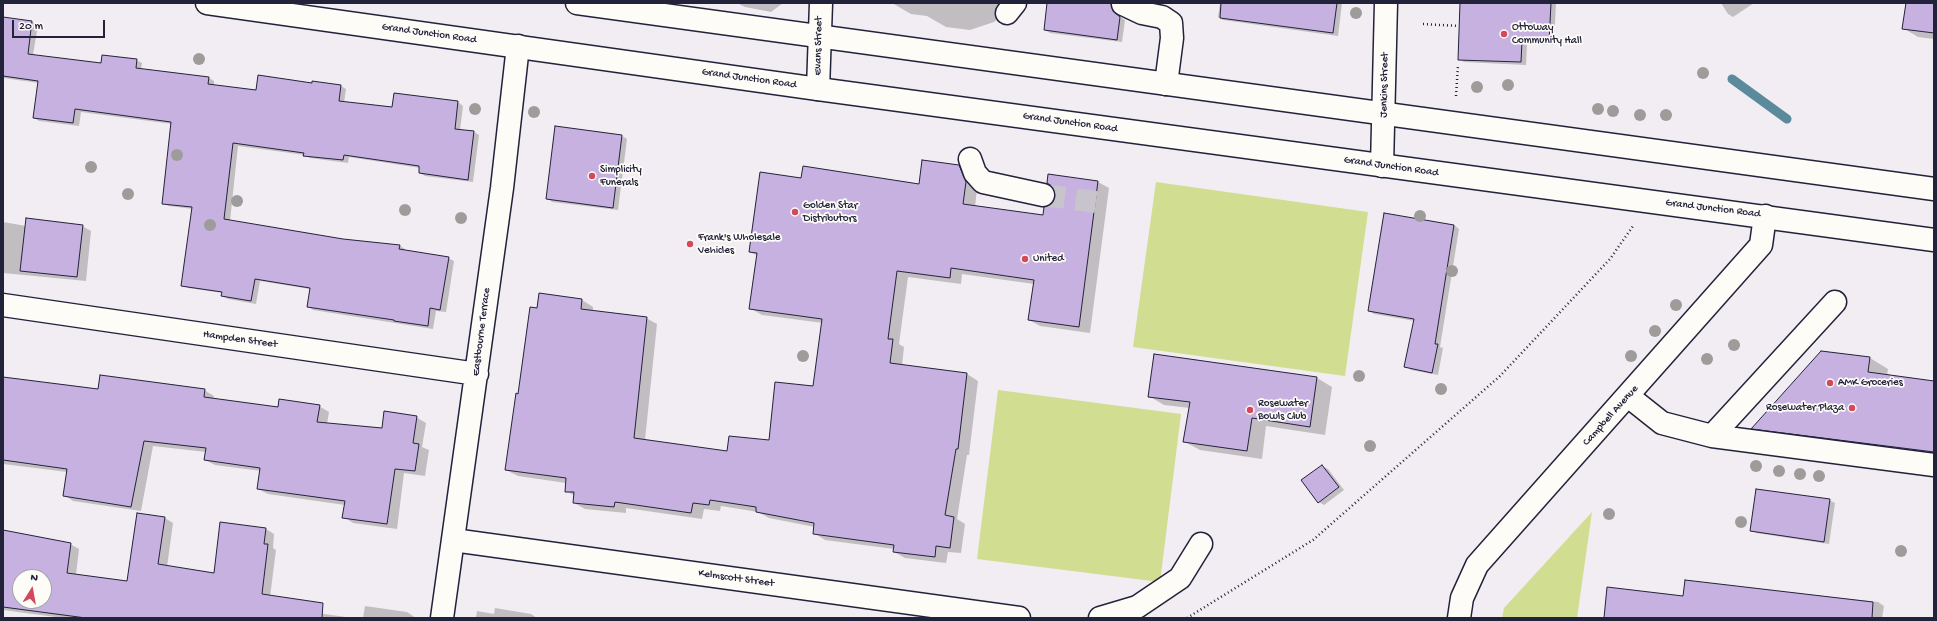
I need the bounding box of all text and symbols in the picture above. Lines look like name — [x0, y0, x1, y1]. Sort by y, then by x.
scale bar — [14, 12, 107, 38]
street label: Evans Street — [812, 16, 826, 76]
text: 20 m — [19, 20, 43, 34]
street label: Grand Junction Road — [381, 21, 477, 47]
place label: Ottoway Community Hall — [1512, 21, 1582, 47]
marker: Ottoway Community Hall — [1499, 29, 1509, 39]
street label: Jenkins Street — [1378, 52, 1392, 118]
street label: Grand Junction Road — [701, 66, 797, 92]
street label: Grand Junction Road — [1022, 110, 1118, 136]
street label: Grand Junction Road — [1343, 154, 1439, 180]
place label: Simplicity Funerals — [600, 163, 642, 189]
marker: Simplicity Funerals — [587, 171, 597, 181]
street label: Grand Junction Road — [1665, 197, 1761, 221]
place label: Golden Star Distributors — [803, 199, 858, 225]
marker: Golden Star Distributors — [790, 207, 800, 217]
place label: Frank's Wholesale Vehicles — [698, 231, 781, 257]
marker: Frank's Wholesale Vehicles — [685, 239, 695, 249]
place label: United — [1033, 252, 1064, 266]
marker: United — [1020, 254, 1030, 264]
street label: Eastbourne Terrace — [470, 287, 494, 377]
street label: Hampden Street — [202, 328, 278, 352]
place label: AMK Groceries — [1838, 376, 1903, 390]
marker: AMK Groceries — [1825, 378, 1835, 388]
street label: Campbell Avenue — [1580, 383, 1642, 449]
place label: Rosewater Bowls Club — [1258, 397, 1308, 423]
place label: Rosewater Plaza — [1766, 401, 1844, 415]
marker: Rosewater Plaza — [1847, 403, 1857, 413]
marker: Rosewater Bowls Club — [1245, 405, 1255, 415]
street label: Kelmscott Street — [697, 567, 775, 591]
north arrow — [12, 569, 52, 609]
text: N — [29, 572, 39, 585]

